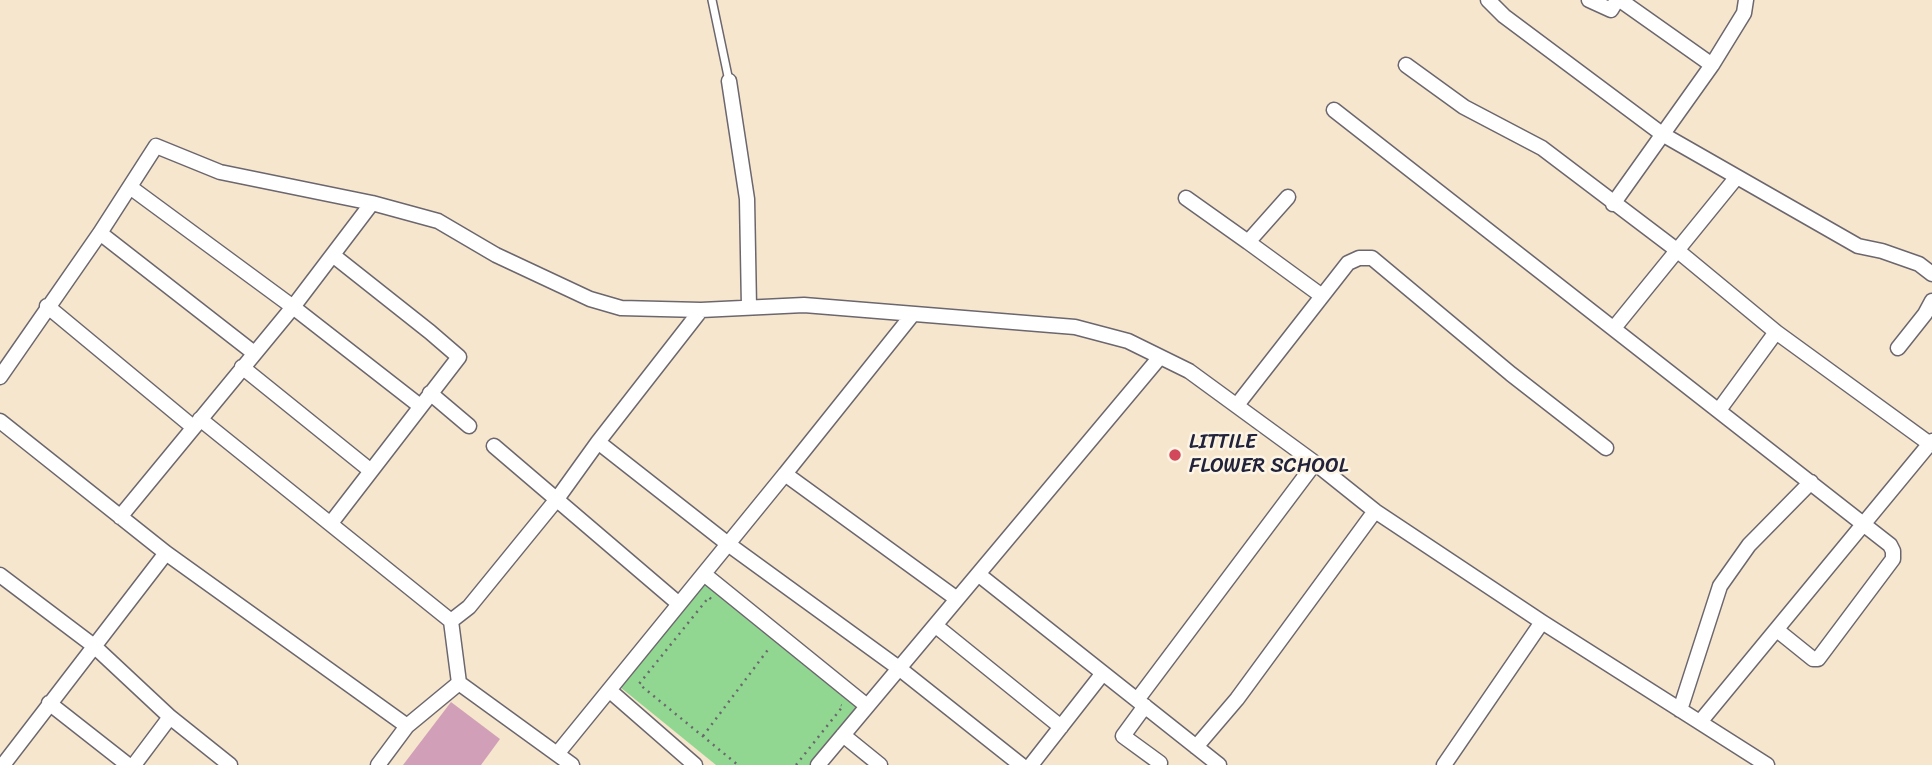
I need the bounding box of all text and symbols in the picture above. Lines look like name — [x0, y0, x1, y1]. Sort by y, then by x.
place label: LITTILE FLOWER SCHOOL — [1189, 430, 1348, 480]
marker: LITTILE FLOWER SCHOOL — [1167, 447, 1183, 463]

